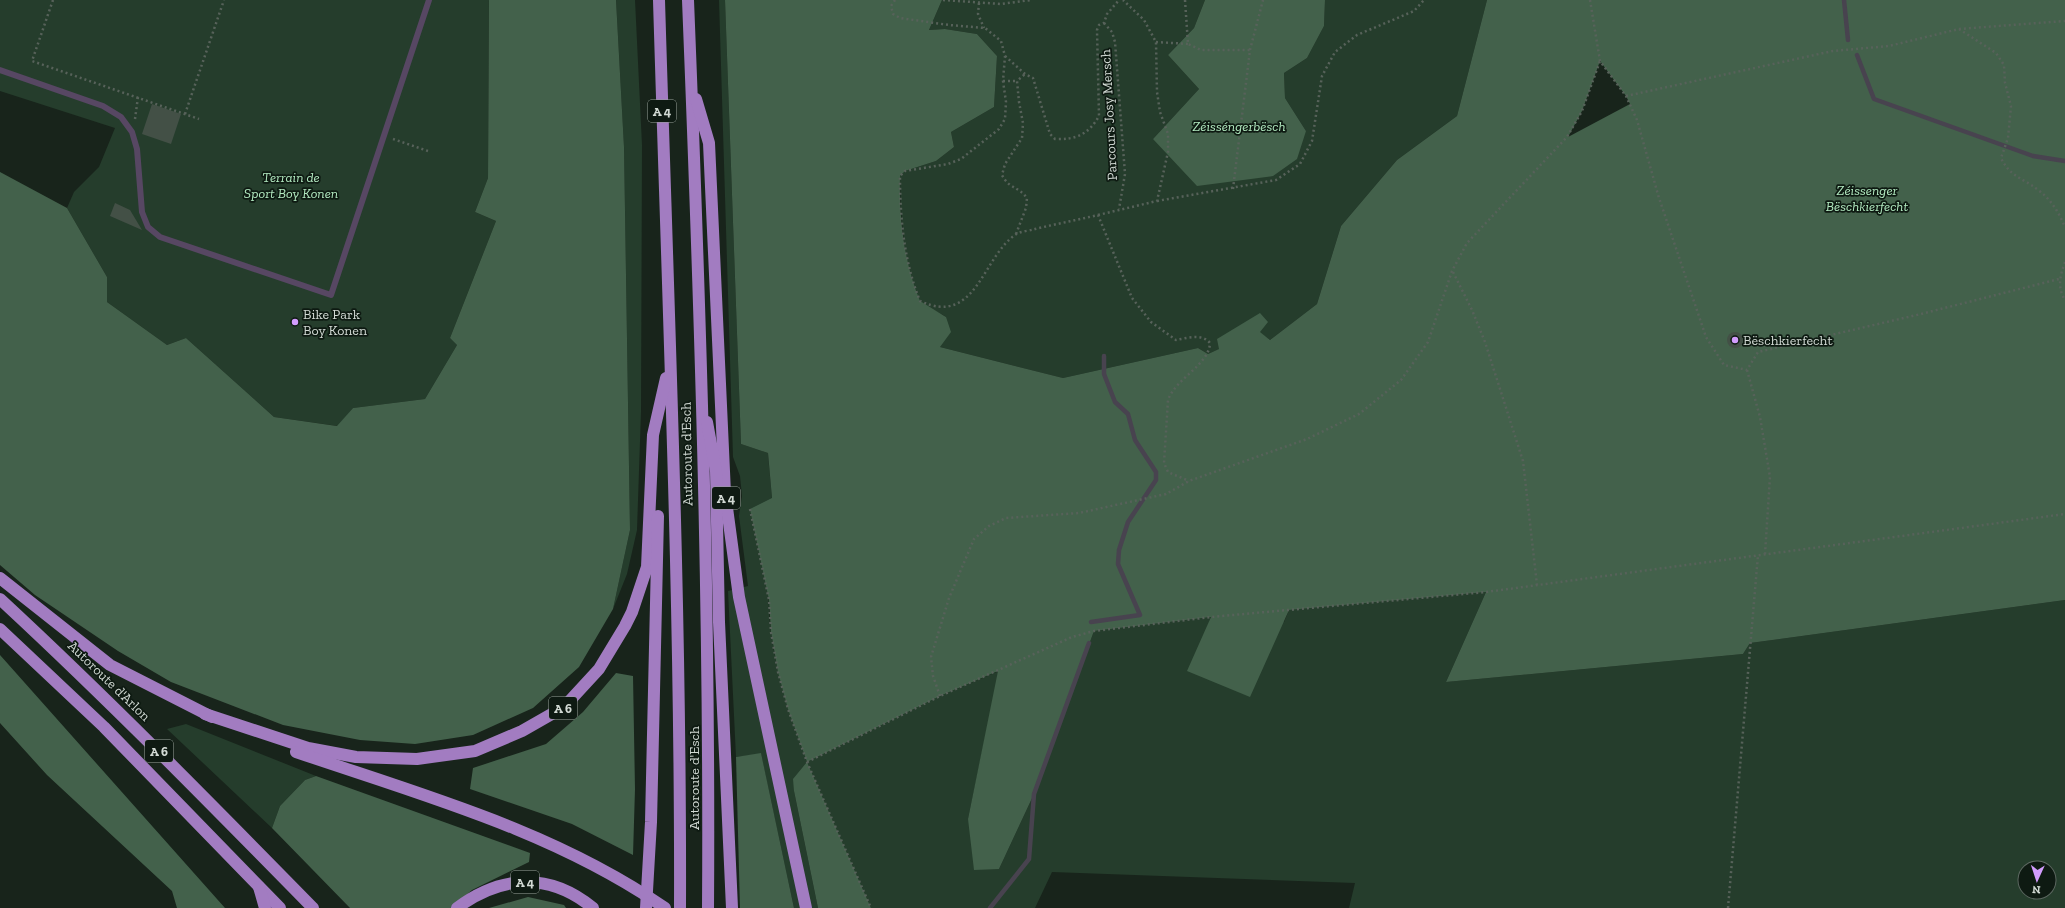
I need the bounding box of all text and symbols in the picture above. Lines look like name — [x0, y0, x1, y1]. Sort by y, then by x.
street label: Parcours Josy Mersch — [1097, 49, 1121, 181]
road number: A 4 — [648, 100, 676, 122]
park label: Zéisséngerbësch — [1192, 118, 1286, 135]
park label: Terrain de Sport Boy Konen — [244, 169, 338, 202]
park label: Zéissenger Bëschkierfecht — [1826, 182, 1908, 215]
place label: Bike Park Boy Konen — [303, 306, 367, 339]
marker: Bike Park Boy Konen — [290, 317, 300, 327]
place label: Bëschkierfecht — [1743, 332, 1833, 349]
marker: Bëschkierfecht — [1730, 335, 1740, 345]
street label: Autoroute d'Esch — [678, 402, 696, 506]
road number: A 4 — [712, 487, 740, 509]
street label: Autoroute d'Arlon — [64, 637, 154, 725]
road number: A 6 — [549, 697, 577, 719]
street label: Autoroute d'Esch — [686, 726, 703, 830]
road number: A 6 — [145, 740, 173, 762]
north arrow — [2017, 860, 2057, 900]
road number: A 4 — [511, 871, 539, 893]
text: N — [2031, 883, 2041, 896]

